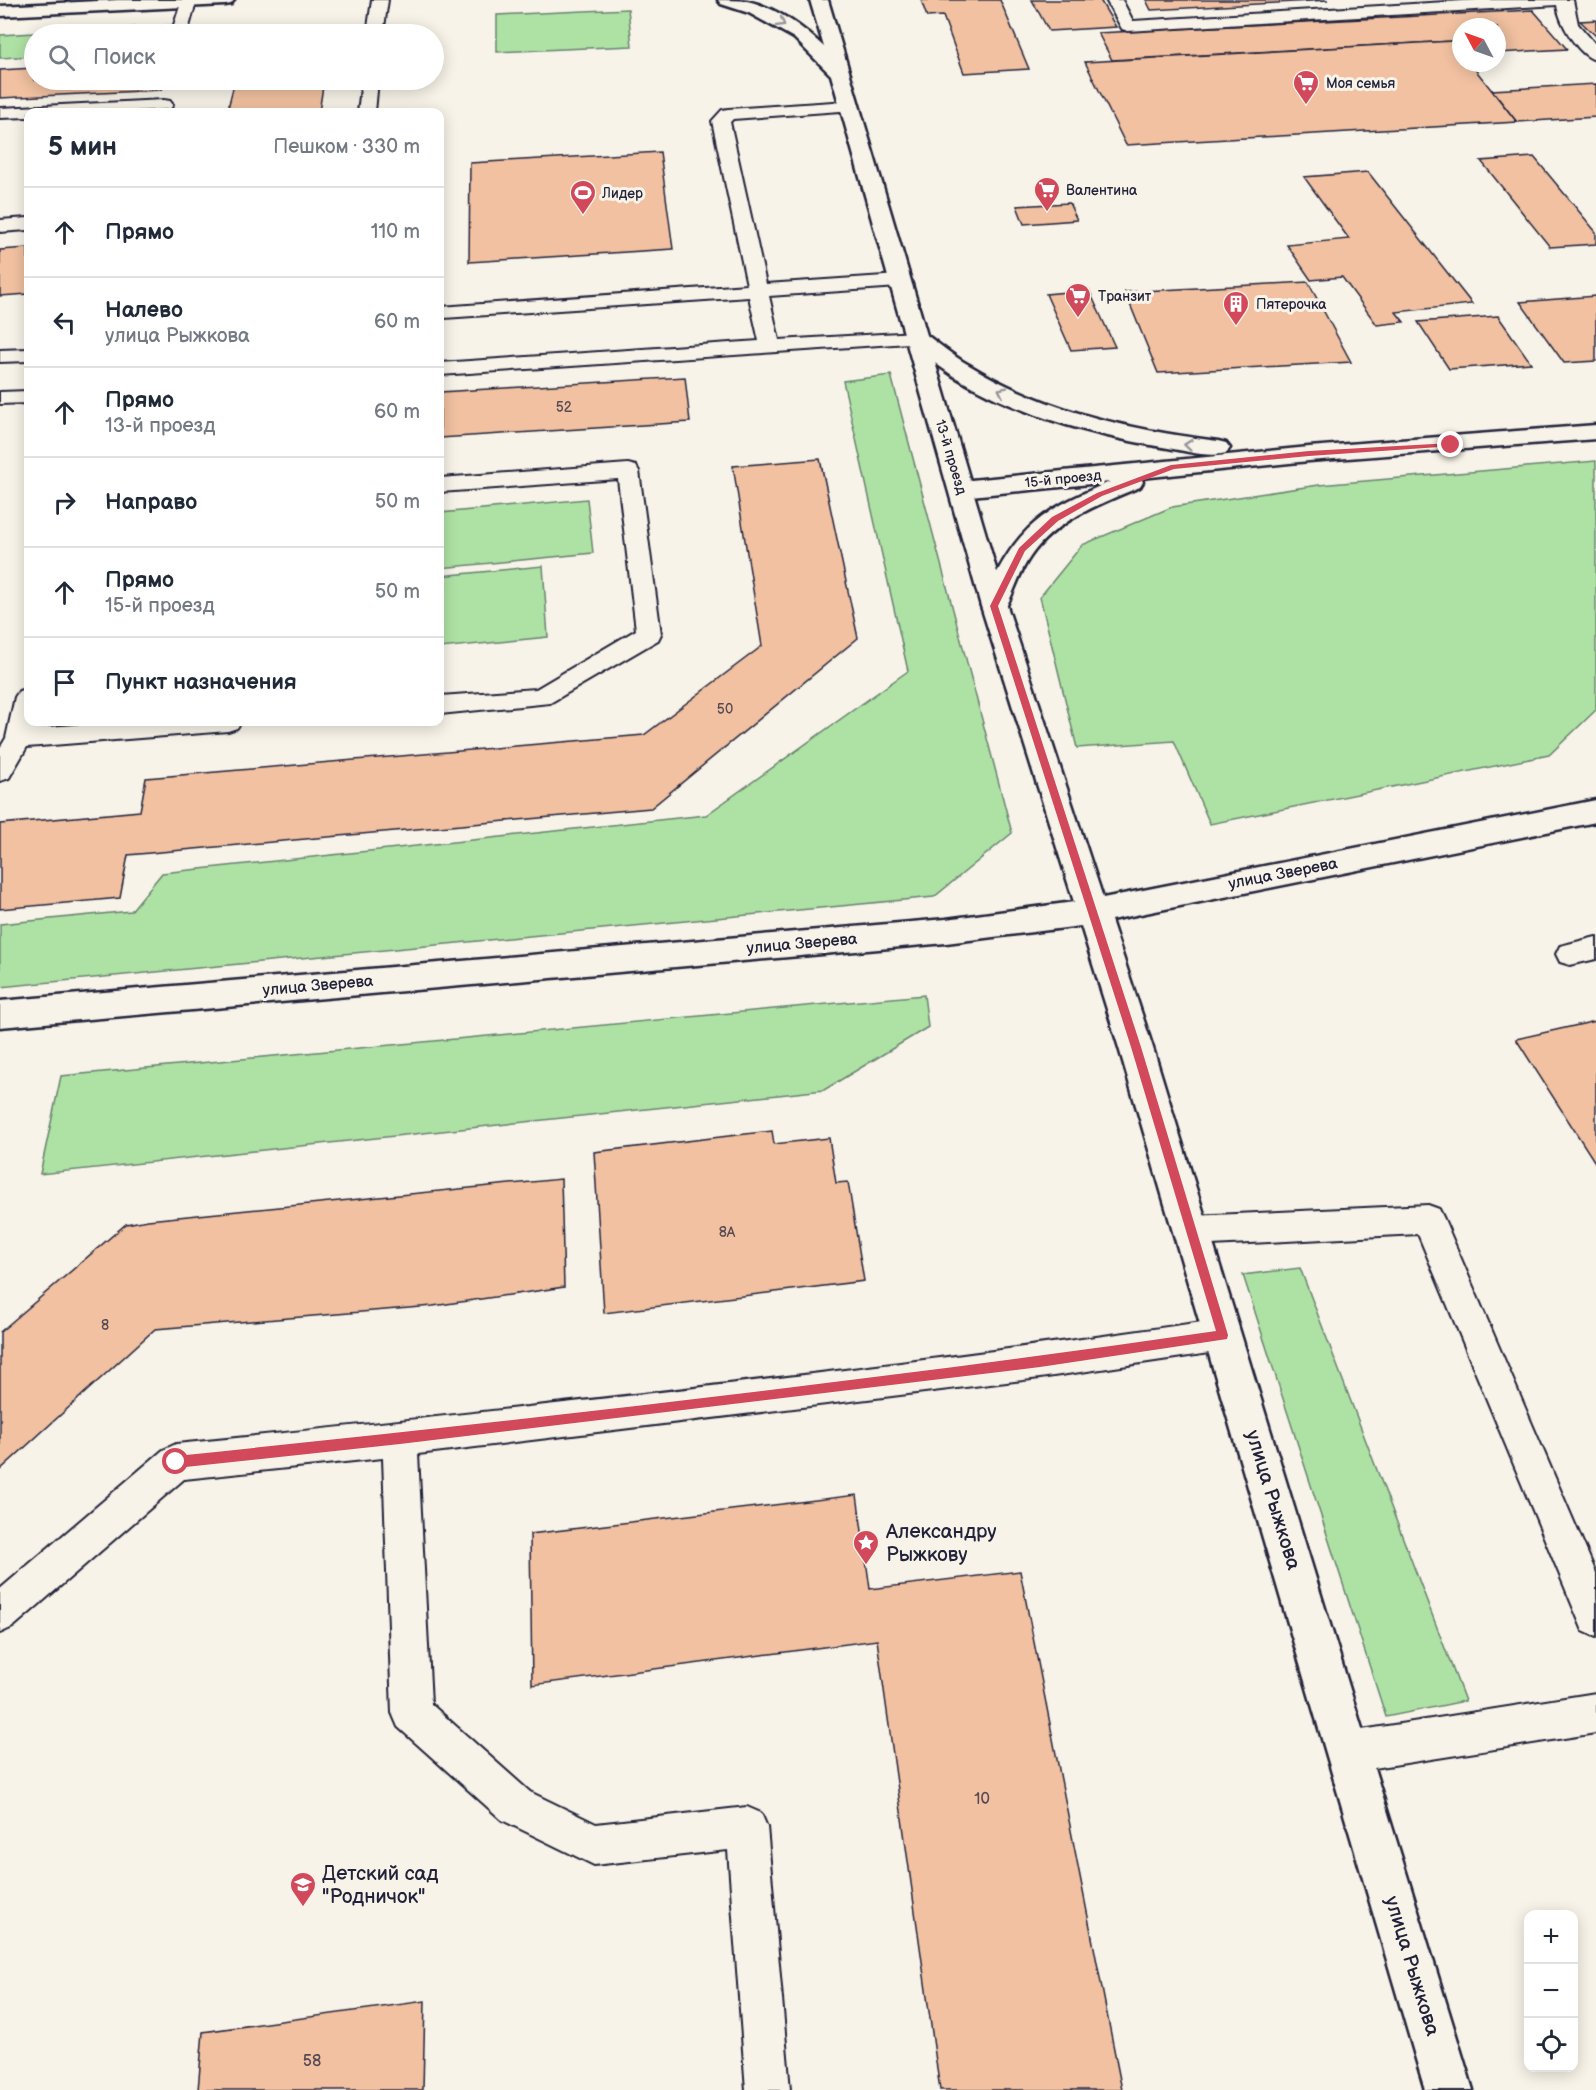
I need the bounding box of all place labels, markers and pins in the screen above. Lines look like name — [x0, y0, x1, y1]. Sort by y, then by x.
supermarket icon: Моя семья — [1291, 68, 1321, 106]
place label: Моя семья — [1326, 75, 1395, 92]
supermarket icon: Валентина — [1032, 175, 1062, 213]
sports icon: Лидер — [568, 178, 598, 216]
place label: Валентина — [1066, 182, 1138, 199]
place label: Лидер — [601, 185, 643, 202]
supermarket icon: Транзит — [1063, 281, 1093, 319]
place label: Транзит — [1098, 288, 1152, 305]
building icon: Пятерочка — [1221, 289, 1251, 327]
place label: Пятерочка — [1256, 296, 1327, 313]
place label: Александру Рыжкову — [885, 1520, 997, 1567]
place icon: Александру Рыжкову — [851, 1528, 881, 1566]
place label: Детский сад "Родничок" — [322, 1862, 438, 1909]
school or university icon: Детский сад "Родничок" — [288, 1870, 318, 1908]

